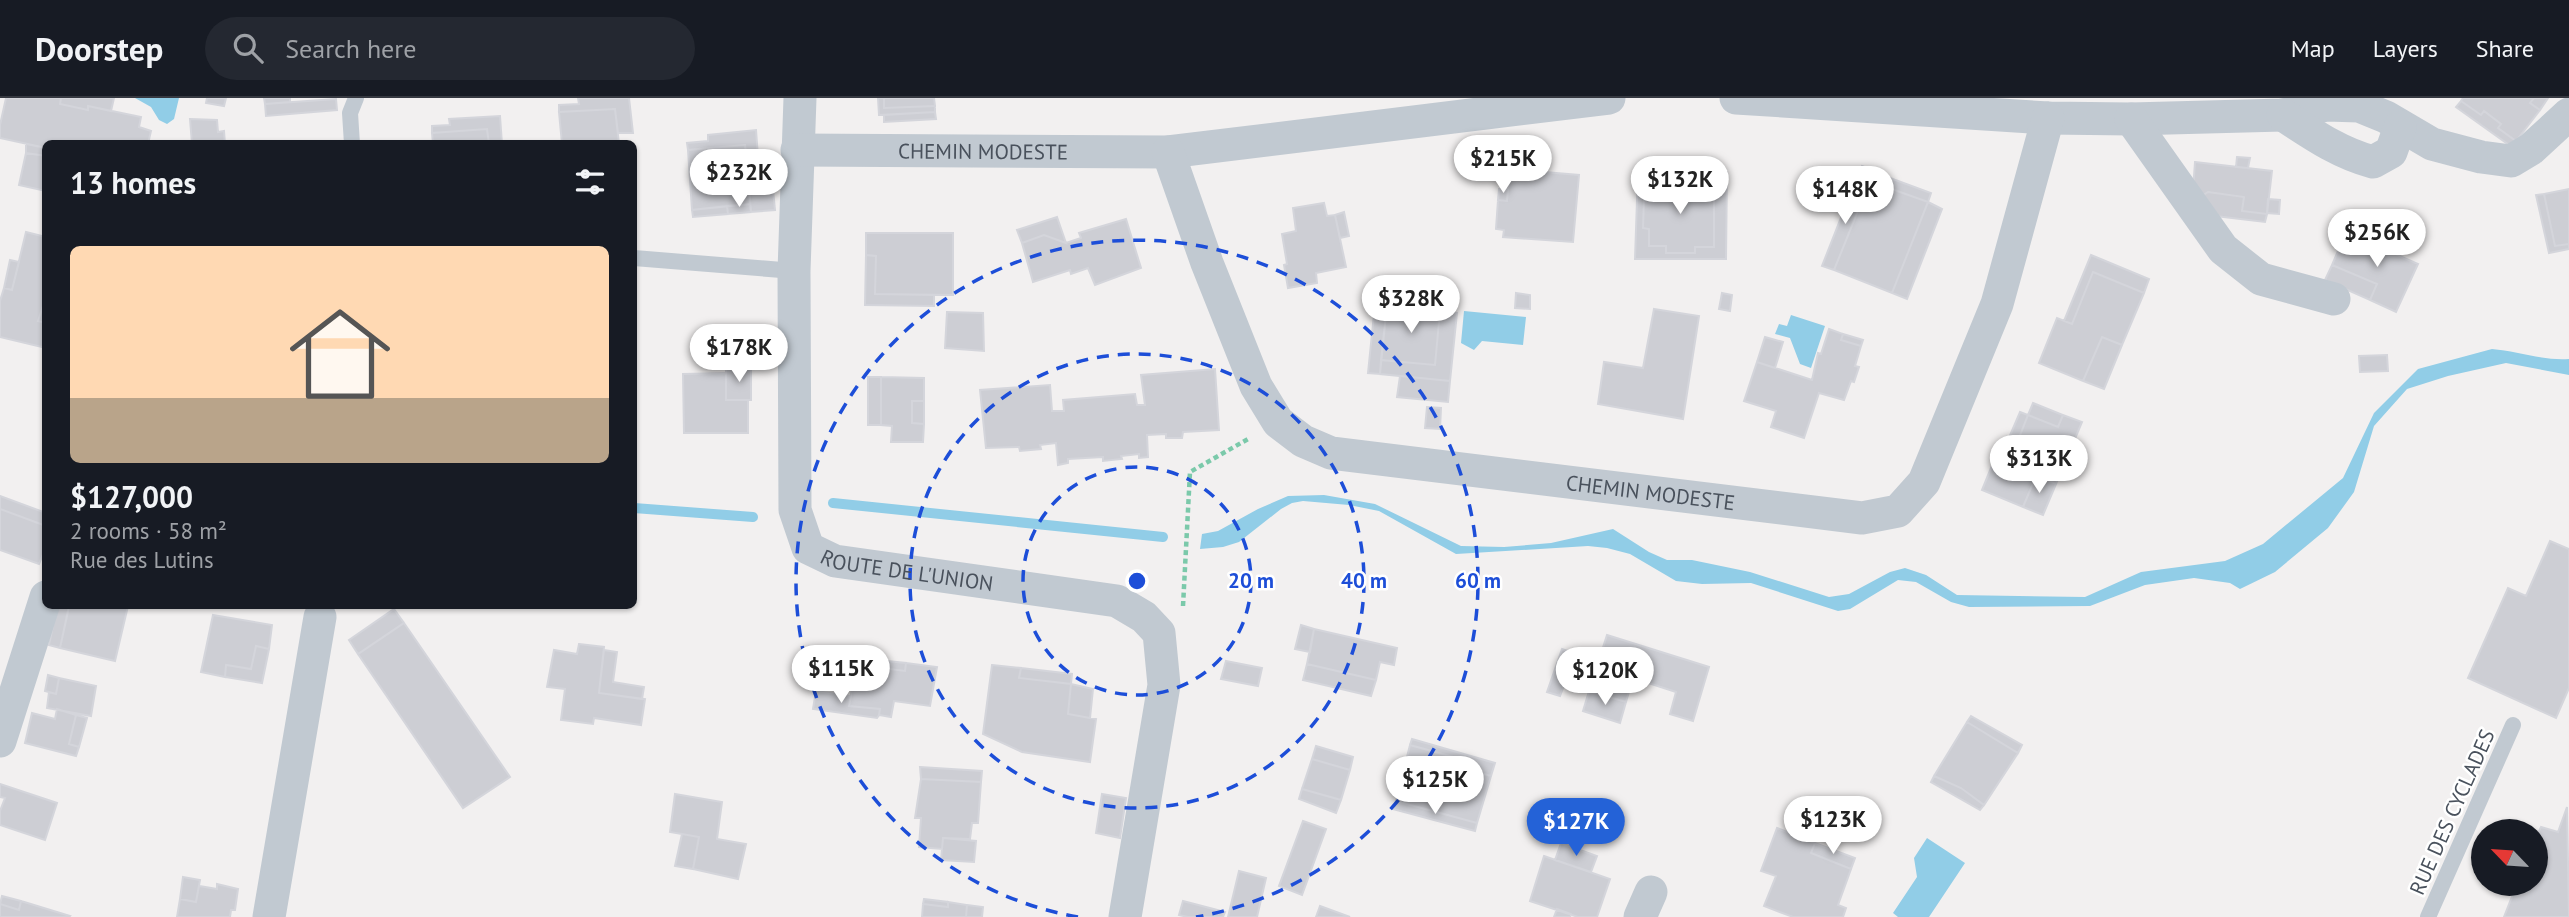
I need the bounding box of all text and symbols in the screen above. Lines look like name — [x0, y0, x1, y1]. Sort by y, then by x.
search box — [205, 17, 695, 80]
text: Doorstep — [35, 27, 163, 70]
icon: search — [229, 29, 267, 67]
text: Search here — [285, 32, 416, 65]
text: Map — [2291, 33, 2335, 64]
text: Layers — [2373, 33, 2438, 64]
text: Share — [2476, 33, 2534, 64]
pin: $215K — [1454, 136, 1552, 195]
street label: CHEMIN MODESTE — [898, 137, 1068, 165]
text: $215K — [1470, 143, 1536, 172]
pin: $232K — [690, 150, 788, 209]
pin: $132K — [1631, 156, 1729, 216]
text: $232K — [706, 157, 772, 186]
text: 13 homes — [70, 163, 196, 202]
icon: filters — [571, 163, 609, 201]
text: $132K — [1647, 164, 1713, 193]
pin: $148K — [1796, 166, 1894, 226]
text: $148K — [1812, 174, 1878, 203]
pin: $256K — [2328, 209, 2426, 269]
text: $256K — [2344, 217, 2410, 246]
pin: $328K — [1362, 275, 1460, 335]
text: $328K — [1378, 283, 1444, 312]
icon: home — [277, 291, 403, 417]
pin: $178K — [690, 324, 788, 384]
text: $178K — [706, 332, 772, 361]
pin: $313K — [1990, 436, 2088, 495]
text: $313K — [2006, 443, 2072, 472]
street label: CHEMIN MODESTE — [1565, 468, 1737, 516]
text: $127,000 — [70, 477, 193, 516]
text: 2 rooms · 58 m² — [70, 516, 227, 545]
street label: ROUTE DE L'UNION — [816, 543, 995, 597]
text: Rue des Lutins — [70, 545, 214, 574]
text: 20 m — [1228, 567, 1274, 594]
text: 40 m — [1341, 567, 1387, 594]
text: 60 m — [1455, 567, 1501, 594]
centre of rings — [1125, 569, 1149, 593]
pin: $115K — [792, 646, 890, 705]
pin: $120K — [1556, 648, 1654, 707]
text: $115K — [808, 653, 874, 682]
text: $120K — [1572, 655, 1638, 684]
street label: RUE DES CYCLADES — [2403, 725, 2501, 899]
pin: $125K — [1386, 756, 1484, 816]
text: $125K — [1402, 764, 1468, 793]
pin: $123K — [1784, 796, 1882, 856]
pin: $127K — [1527, 798, 1625, 858]
text: $123K — [1800, 804, 1866, 833]
text: $127K — [1543, 806, 1609, 835]
north arrow — [2471, 819, 2548, 896]
map controls — [2471, 819, 2548, 896]

